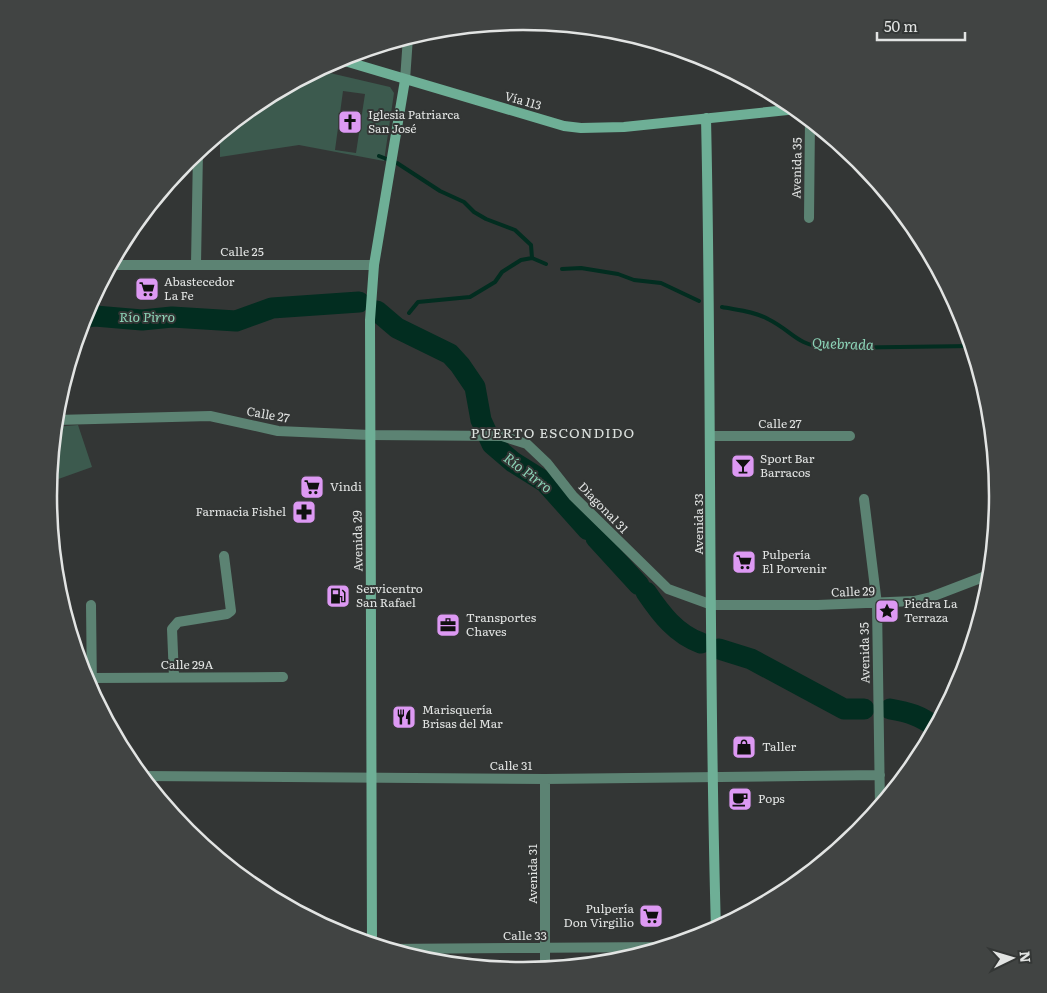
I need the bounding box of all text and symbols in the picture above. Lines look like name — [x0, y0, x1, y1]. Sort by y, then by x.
scale bar — [877, 10, 964, 42]
text: 50 m — [884, 14, 918, 37]
street label: Vía 113 — [503, 86, 544, 114]
place label: Iglesia Patriarca San José — [368, 105, 460, 137]
church icon: Iglesia Patriarca San José — [337, 109, 363, 135]
street label: Avenida 35 — [786, 137, 806, 199]
street label: Calle 25 — [220, 242, 264, 260]
place label: Abastecedor La Fe — [164, 272, 235, 304]
supermarket icon: Abastecedor La Fe — [134, 276, 160, 302]
water label: Río Pirro — [119, 306, 175, 326]
water label: Quebrada — [812, 332, 874, 354]
street label: Calle 27 — [245, 401, 291, 427]
street label: Calle 27 — [758, 414, 802, 432]
district label: PUERTO ESCONDIDO — [471, 422, 635, 442]
water label: Río Pirro — [500, 447, 557, 497]
place label: Sport Bar Barracos — [760, 449, 815, 481]
bar icon: Sport Bar Barracos — [730, 453, 756, 479]
supermarket icon: Vindi — [299, 474, 325, 500]
place label: Vindi — [330, 477, 362, 495]
street label: Diagonal 31 — [575, 478, 633, 537]
street label: Avenida 33 — [689, 493, 707, 555]
pharmacy icon: Farmacia Fishel — [291, 499, 317, 525]
place label: Farmacia Fishel — [196, 502, 286, 520]
street label: Avenida 29 — [347, 510, 367, 572]
place label: Pulpería El Porvenir — [762, 545, 827, 577]
supermarket icon: Pulpería El Porvenir — [731, 549, 757, 575]
place label: Servicentro San Rafael — [356, 579, 423, 611]
street label: Calle 29 — [831, 581, 875, 601]
fuel station icon: Servicentro San Rafael — [325, 583, 351, 609]
place label: Piedra La Terraza — [904, 594, 958, 626]
place icon: Piedra La Terraza — [874, 598, 900, 624]
place label: Transportes Chaves — [466, 608, 537, 640]
office icon: Transportes Chaves — [435, 612, 461, 638]
street label: Avenida 35 — [854, 622, 874, 684]
street label: Calle 29A — [161, 655, 213, 673]
place label: Marisquería Brisas del Mar — [422, 700, 503, 732]
restaurant icon: Marisquería Brisas del Mar — [391, 704, 417, 730]
shop icon: Taller — [731, 734, 757, 760]
place label: Taller — [762, 737, 797, 755]
street label: Calle 31 — [490, 756, 532, 774]
cafe icon: Pops — [727, 786, 753, 812]
place label: Pops — [758, 789, 785, 807]
street label: Avenida 31 — [523, 844, 541, 904]
place label: Pulpería Don Virgilio — [563, 899, 635, 931]
supermarket icon: Pulpería Don Virgilio — [638, 903, 664, 929]
street label: Calle 33 — [503, 926, 547, 944]
north arrow — [987, 933, 1037, 983]
text: N — [1015, 950, 1036, 964]

